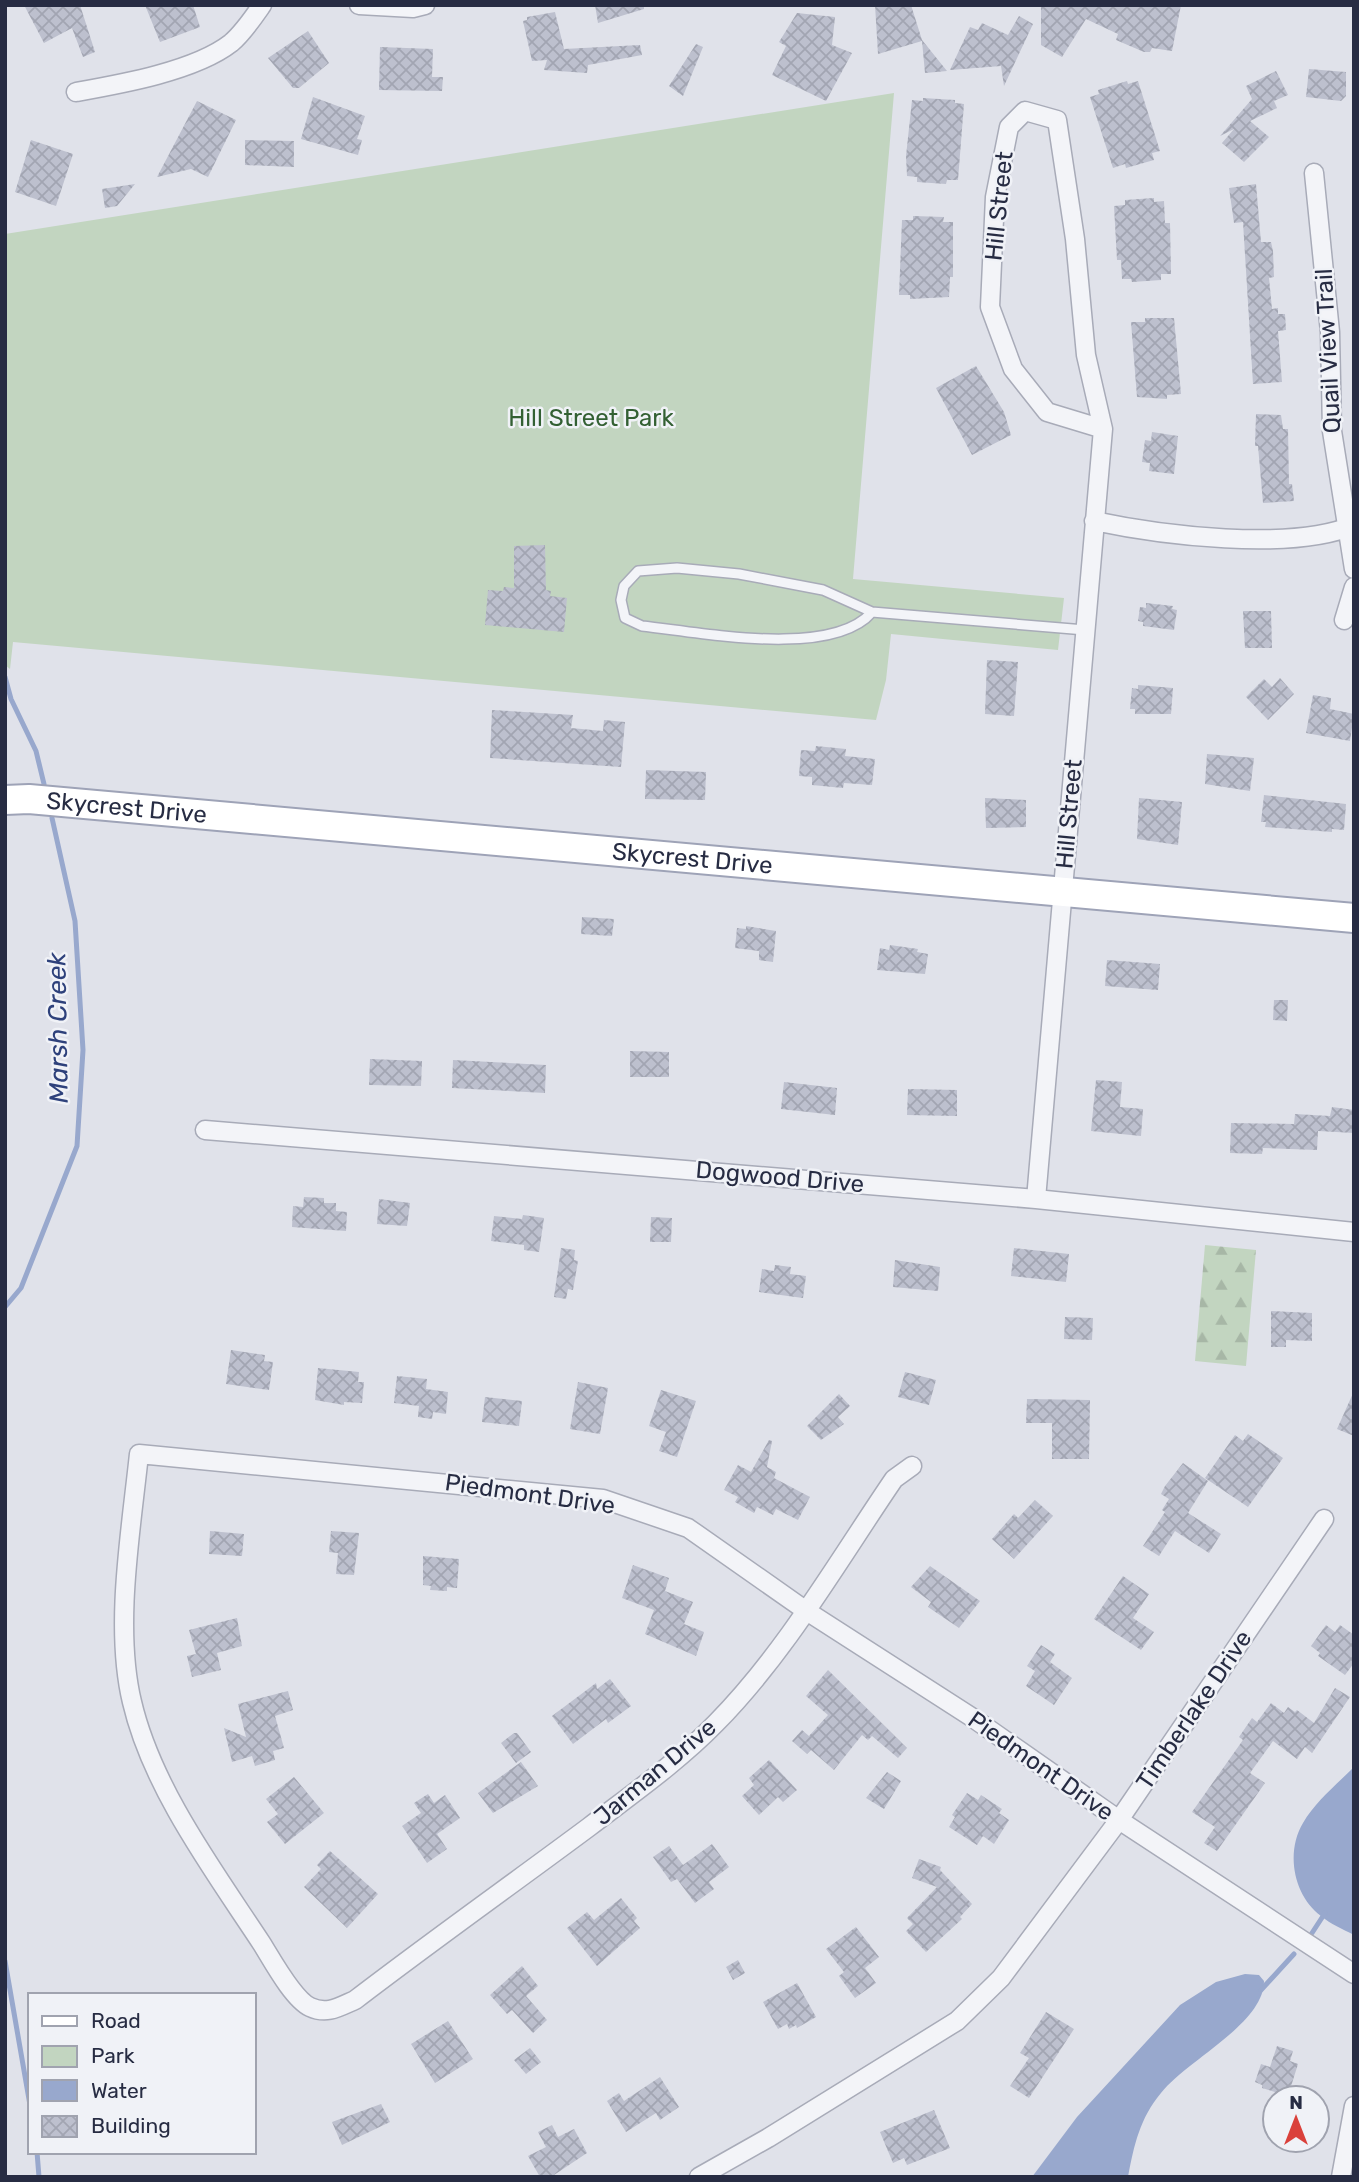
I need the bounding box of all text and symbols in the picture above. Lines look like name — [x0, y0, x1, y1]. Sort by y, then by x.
street label: Hill Street — [979, 150, 1019, 262]
street label: Quail View Trail — [1310, 268, 1346, 434]
park label: Hill Street Park — [508, 404, 674, 432]
street label: Hill Street — [1050, 758, 1088, 870]
street label: Skycrest Drive — [45, 787, 208, 829]
street label: Skycrest Drive — [611, 837, 774, 880]
water label: Marsh Creek — [41, 952, 75, 1104]
street label: Dogwood Drive — [695, 1156, 865, 1198]
street label: Piedmont Drive — [443, 1468, 617, 1520]
street label: Timberlake Drive — [1130, 1625, 1258, 1795]
street label: Piedmont Drive — [963, 1705, 1119, 1827]
street label: Jarman Drive — [588, 1713, 722, 1831]
legend — [28, 1993, 256, 2154]
text: Road — [91, 2008, 141, 2033]
text: Park — [91, 2043, 135, 2068]
text: Water — [91, 2078, 147, 2103]
north arrow — [1261, 2084, 1331, 2154]
text: N — [1289, 2091, 1303, 2114]
text: Building — [91, 2113, 171, 2138]

